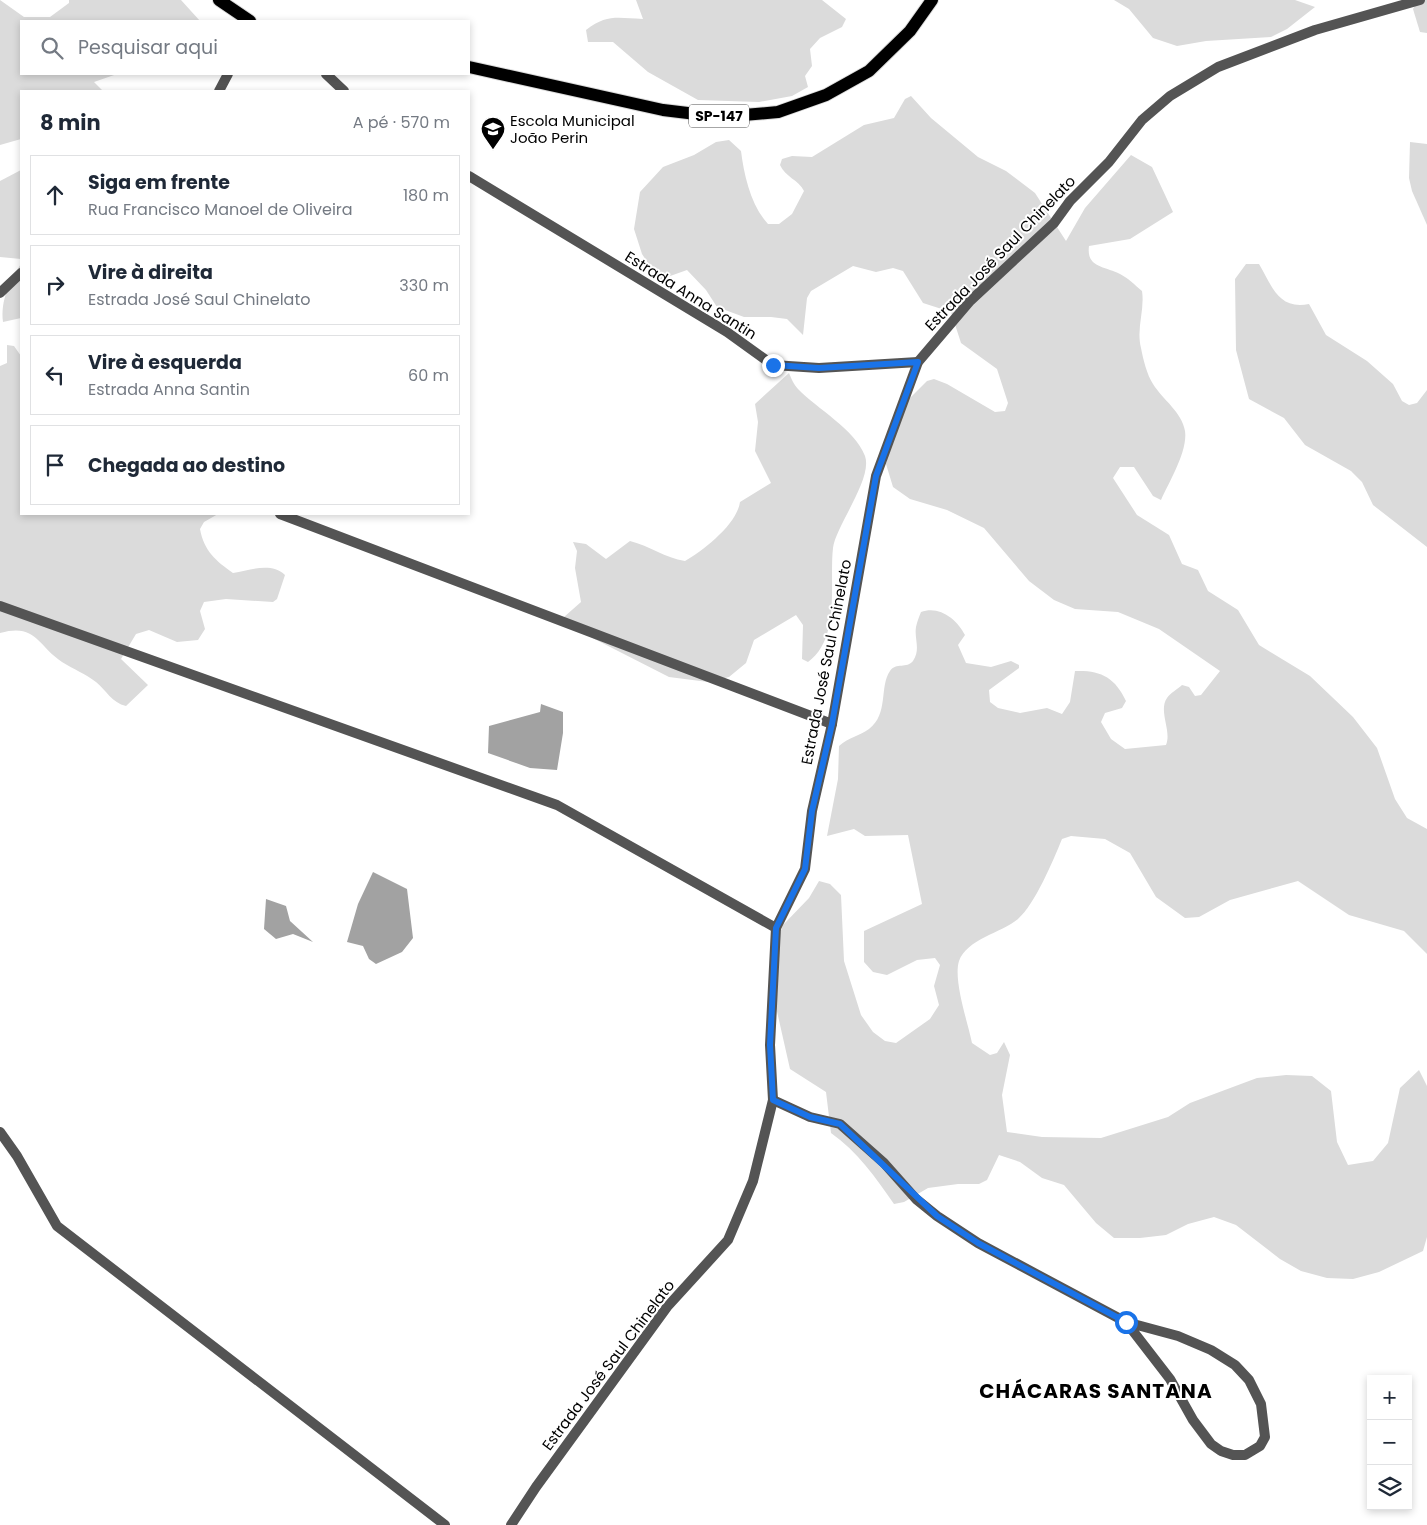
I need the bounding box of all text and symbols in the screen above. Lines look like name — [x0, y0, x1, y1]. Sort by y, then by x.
search box — [20, 20, 470, 75]
icon: search — [38, 34, 66, 62]
text: Pesquisar aqui — [78, 34, 218, 61]
road number: SP-147 — [689, 104, 749, 128]
text: 8 min — [40, 108, 101, 137]
place label: Escola Municipal João Perin — [510, 110, 635, 148]
text: A pé · 570 m — [353, 111, 450, 134]
school or university icon: Escola Municipal João Perin — [480, 116, 506, 150]
text: Siga em frente — [88, 169, 230, 196]
street label: Estrada José Saul Chinelato — [920, 171, 1080, 335]
icon: ahead — [41, 181, 69, 209]
text: 180 m — [403, 184, 449, 207]
text: Rua Francisco Manoel de Oliveira — [88, 198, 353, 221]
street label: Estrada Anna Santin — [621, 246, 761, 344]
text: Vire à direita — [88, 259, 213, 286]
icon: right — [41, 271, 69, 299]
text: 330 m — [399, 274, 449, 297]
text: Estrada José Saul Chinelato — [88, 288, 311, 311]
text: Vire à esquerda — [88, 349, 242, 376]
route end — [762, 354, 785, 377]
icon: left — [41, 361, 69, 389]
text: 60 m — [408, 364, 449, 387]
text: Estrada Anna Santin — [88, 378, 250, 401]
icon: arrive — [41, 451, 69, 479]
text: Chegada ao destino — [88, 452, 285, 479]
street label: Estrada José Saul Chinelato — [796, 558, 856, 766]
street label: Estrada José Saul Chinelato — [537, 1275, 679, 1455]
route start — [1115, 1311, 1138, 1334]
map controls — [1367, 1375, 1412, 1510]
button: + — [1367, 1375, 1412, 1420]
district label: CHÁCARAS SANTANA — [979, 1377, 1213, 1405]
button: − — [1367, 1420, 1412, 1465]
button: layers — [1367, 1465, 1412, 1510]

